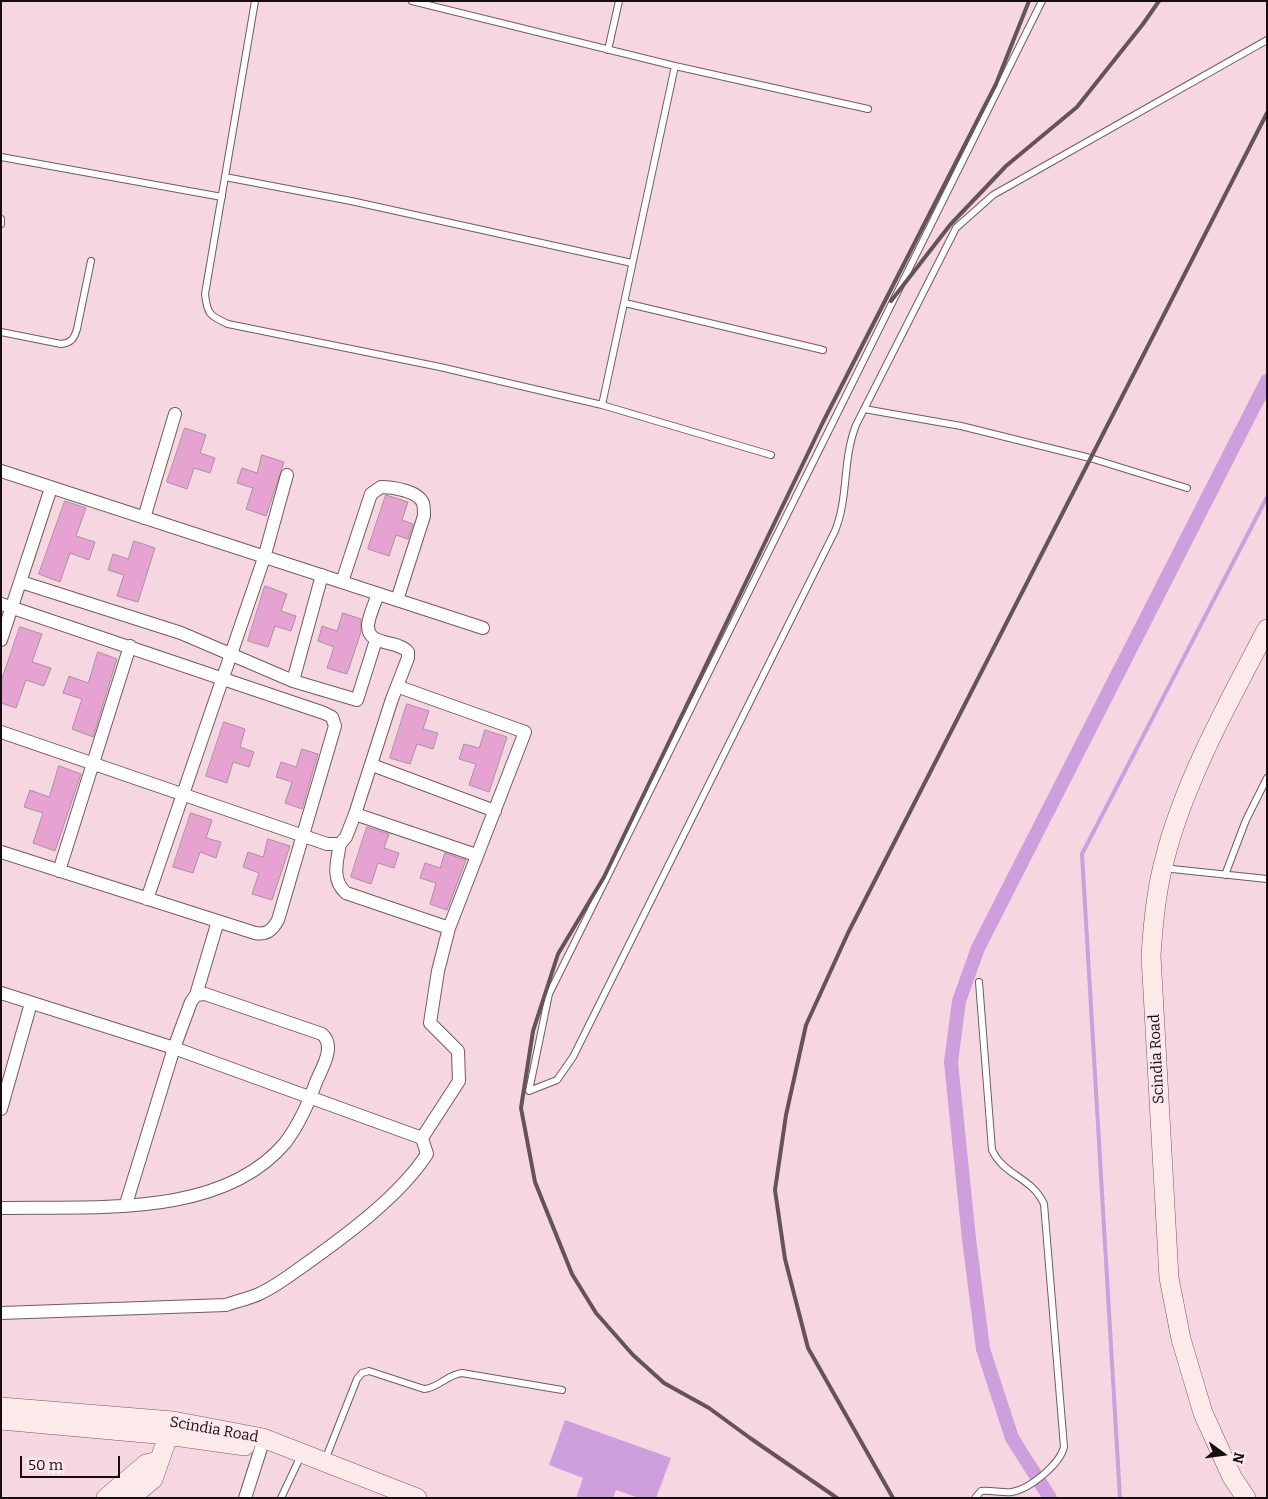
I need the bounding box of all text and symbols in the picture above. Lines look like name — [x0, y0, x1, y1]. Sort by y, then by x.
street label: Scindia Road — [1146, 1014, 1168, 1104]
street label: Scindia Road — [168, 1413, 260, 1447]
north arrow — [1198, 1429, 1248, 1479]
scale bar — [22, 1446, 122, 1478]
text: N — [1228, 1450, 1248, 1465]
text: 50 m — [28, 1456, 63, 1474]

